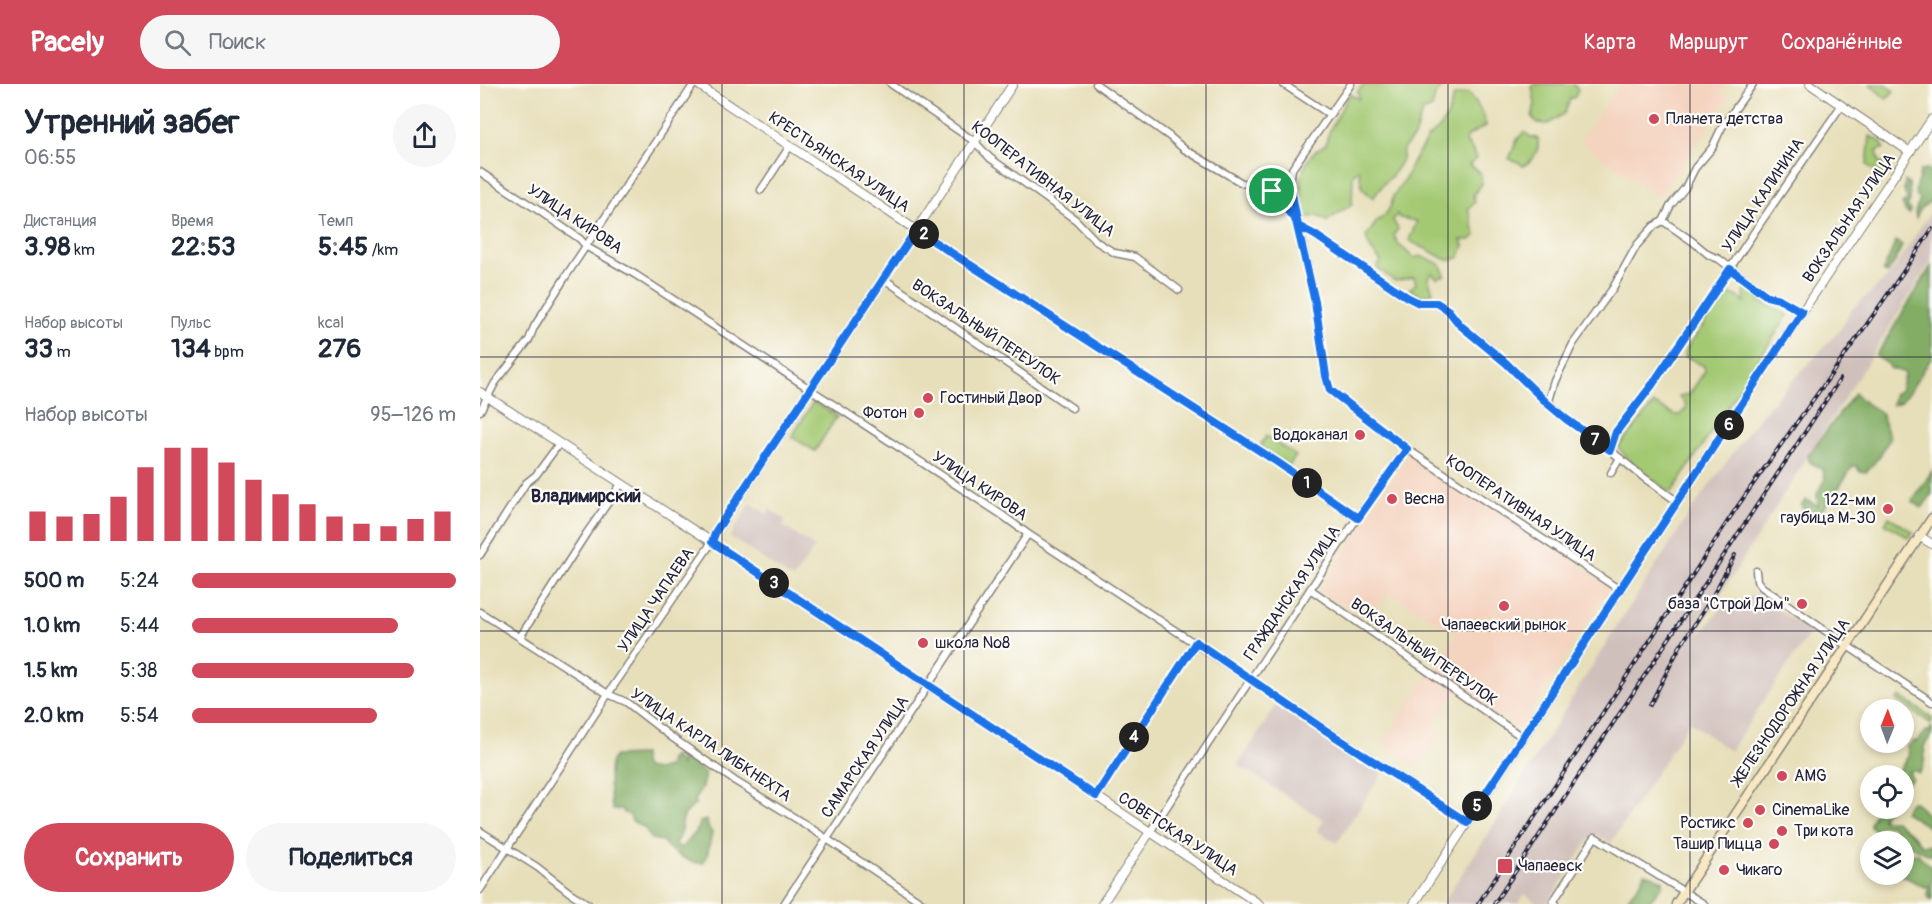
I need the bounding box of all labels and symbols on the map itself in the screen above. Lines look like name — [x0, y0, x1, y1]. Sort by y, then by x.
street label: КРЕСТЬЯНСКАЯ УЛИЦА — [765, 107, 913, 217]
place label: Планета детства — [1666, 109, 1783, 129]
marker: Планета детства — [1647, 112, 1661, 126]
street label: КООПЕРАТИВНАЯ УЛИЦА — [967, 117, 1119, 241]
street label: УЛИЦА КАЛИНИНА — [1718, 134, 1808, 256]
street label: ВОКЗАЛЬНАЯ УЛИЦА — [1798, 150, 1900, 286]
pin — [1246, 165, 1297, 216]
street label: УЛИЦА КИРОВА — [524, 180, 626, 258]
pin: 2 — [909, 219, 939, 249]
street label: ВОКЗАЛЬНЫЙ ПЕРЕУЛОК — [908, 275, 1064, 389]
place label: Гостиный Двор — [940, 388, 1042, 408]
marker: Гостиный Двор — [921, 391, 935, 405]
place label: Фотон — [863, 403, 907, 423]
marker: Фотон — [912, 406, 926, 420]
pin: 6 — [1714, 410, 1744, 440]
place label: Водоканал — [1273, 425, 1348, 445]
pin: 7 — [1580, 425, 1610, 455]
marker: Водоканал — [1353, 428, 1367, 442]
street label: УЛИЦА КИРОВА — [929, 447, 1031, 525]
street label: КООПЕРАТИВНАЯ УЛИЦА — [1442, 450, 1600, 566]
pin: 1 — [1292, 468, 1322, 498]
district label: Владимирский — [531, 485, 641, 508]
place label: Весна — [1404, 489, 1445, 509]
place label: 122-мм гаубица М-30 — [1781, 490, 1876, 528]
marker: Весна — [1385, 492, 1399, 506]
marker: 122-мм гаубица М-30 — [1881, 502, 1895, 516]
street label: ГРАЖДАНСКАЯ УЛИЦА — [1239, 522, 1345, 664]
street label: УЛИЦА ЧАПАЕВА — [614, 544, 698, 656]
pin: 3 — [759, 568, 789, 598]
street label: ВОКЗАЛЬНЫЙ ПЕРЕУЛОК — [1347, 594, 1501, 710]
place label: база "Строй Дом" — [1668, 594, 1790, 614]
marker: база "Строй Дом" — [1795, 597, 1809, 611]
marker: Чапаевский рынок — [1497, 599, 1511, 613]
place label: Чапаевский рынок — [1441, 615, 1567, 635]
street label: ЖЕЛЕЗНОДОРОЖНАЯ УЛИЦА — [1726, 615, 1854, 792]
place label: школа №8 — [935, 633, 1010, 653]
marker: школа №8 — [916, 636, 930, 650]
street label: УЛИЦА КАРЛА ЛИБКНЕХТА — [627, 684, 795, 806]
street label: САМАРСКАЯ УЛИЦА — [817, 692, 913, 822]
north arrow — [1860, 699, 1914, 753]
pin: 4 — [1119, 722, 1149, 752]
place label: AMG — [1794, 766, 1827, 786]
marker: AMG — [1775, 769, 1789, 783]
street label: СОВЕТСКАЯ УЛИЦА — [1114, 788, 1242, 880]
pin: 5 — [1462, 791, 1492, 821]
place label: CinemaLike — [1772, 800, 1850, 820]
marker: CinemaLike — [1753, 803, 1767, 817]
place label: Ростикс — [1680, 813, 1736, 833]
marker: Ростикс — [1741, 816, 1755, 830]
place label: Три кота — [1794, 821, 1853, 841]
marker: Три кота — [1775, 824, 1789, 838]
place label: Taшиp Пицца — [1673, 834, 1762, 854]
marker: Taшиp Пицца — [1767, 837, 1781, 851]
place label: Чапаевск — [1518, 856, 1583, 876]
marker: Чапаевск — [1496, 857, 1514, 875]
place label: Чикаго — [1736, 860, 1783, 880]
marker: Чикаго — [1717, 863, 1731, 877]

